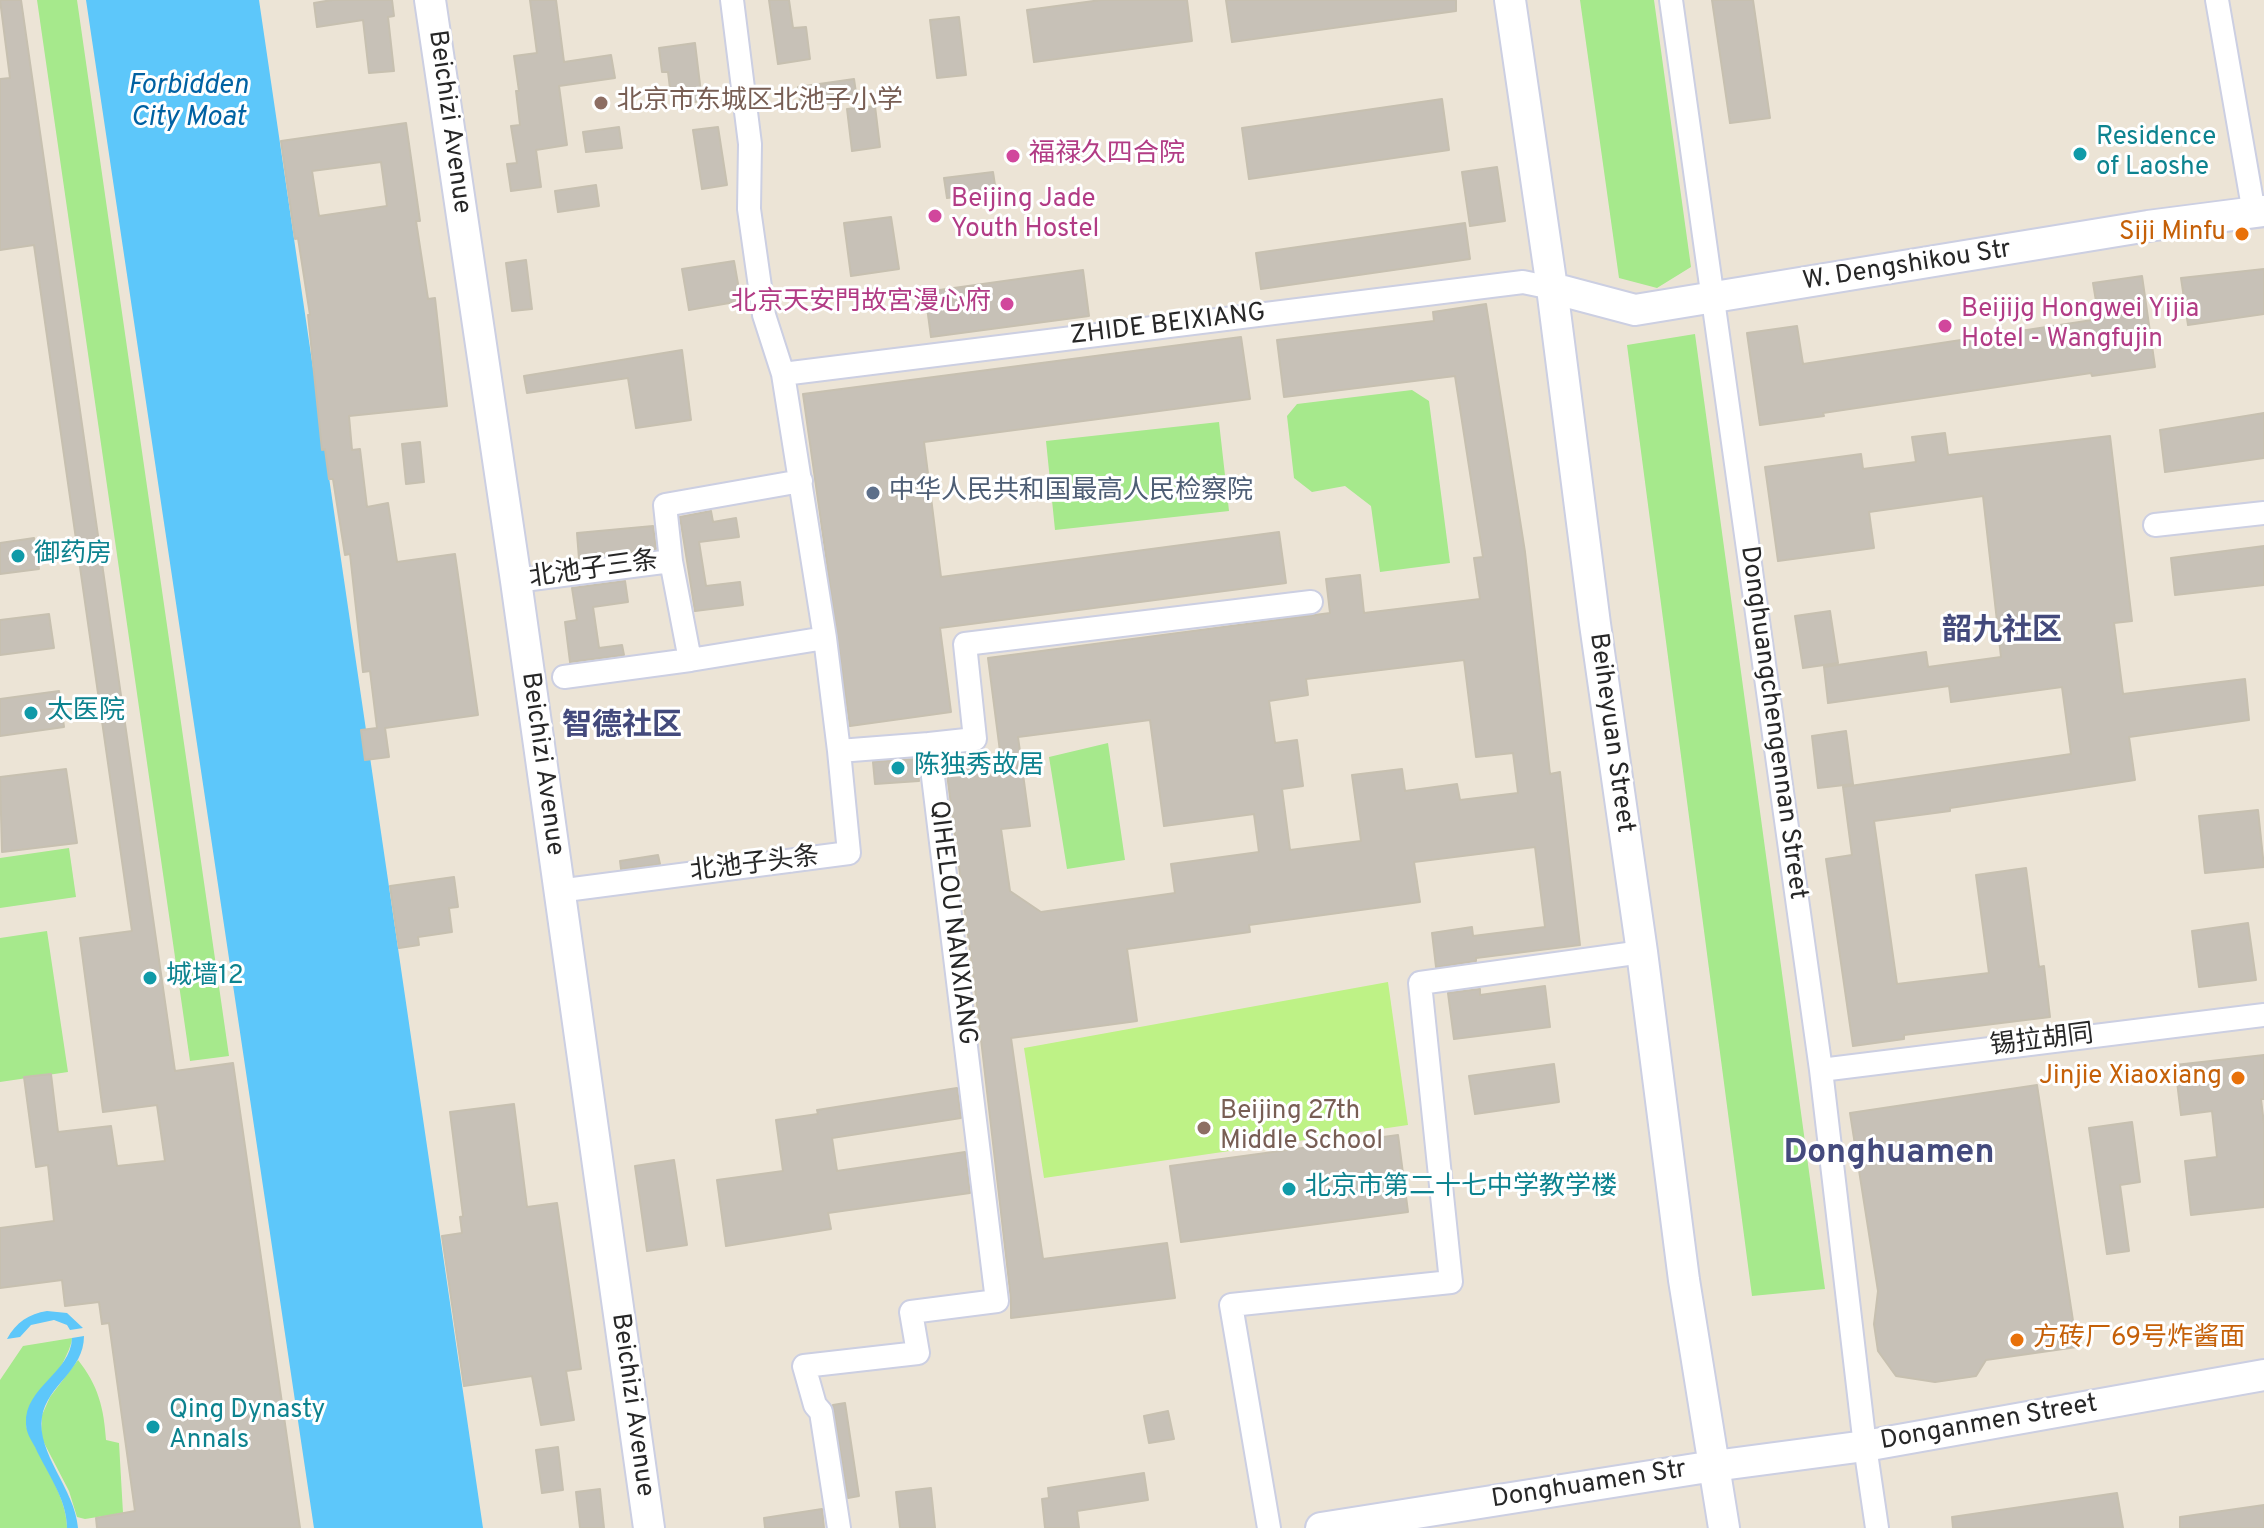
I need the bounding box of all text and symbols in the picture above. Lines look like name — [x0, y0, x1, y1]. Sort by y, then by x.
street label: Beichizi Avenue — [420, 28, 476, 216]
water label: Forbidden City Moat — [128, 70, 248, 136]
place label: 北京市东城区北池子小学 — [617, 87, 903, 119]
marker: 北京市东城区北池子小学 — [592, 94, 610, 112]
place label: Residence of Laoshe — [2096, 123, 2216, 184]
place label: 福禄久四合院 — [1029, 140, 1185, 172]
marker: Residence of Laoshe — [2071, 145, 2089, 163]
marker: 福禄久四合院 — [1004, 147, 1022, 165]
place label: Beijing Jade Youth Hostel — [951, 185, 1099, 246]
marker: Beijing Jade Youth Hostel — [926, 207, 944, 225]
place label: Siji Minfu — [2119, 218, 2226, 250]
marker: Siji Minfu — [2233, 225, 2251, 243]
street label: W. Dengshikou Str — [1801, 235, 2013, 299]
place label: 北京天安門故宮漫心府 — [731, 288, 991, 320]
marker: 北京天安門故宮漫心府 — [998, 295, 1016, 313]
place label: Beijijg Hongwei Yijia Hotel - Wangfujin — [1961, 295, 2199, 356]
street label: ZHIDE BEIXIANG — [1068, 299, 1268, 353]
marker: Beijijg Hongwei Yijia Hotel - Wangfujin — [1936, 317, 1954, 335]
place label: 中华人民共和国最高人民检察院 — [889, 477, 1253, 509]
marker: 中华人民共和国最高人民检察院 — [864, 484, 882, 502]
place label: 御药房 — [34, 540, 112, 572]
street label: Donghuangchengennan Street — [1732, 544, 1812, 902]
marker: 御药房 — [9, 547, 27, 565]
street label: 北池子三条 — [527, 547, 661, 595]
district label: 韶九社区 — [1942, 615, 2062, 651]
street label: Beiheyuan Street — [1581, 631, 1639, 835]
street label: Beichizi Avenue — [513, 670, 569, 858]
place label: 太医院 — [47, 697, 125, 729]
marker: 太医院 — [22, 704, 40, 722]
district label: 智德社区 — [562, 710, 682, 746]
place label: 陈独秀故居 — [914, 752, 1044, 784]
marker: 陈独秀故居 — [889, 759, 907, 777]
street label: QIHELOU NANXIANG — [921, 799, 981, 1047]
street label: 北池子头条 — [689, 843, 821, 889]
place label: 城墙12 — [166, 962, 244, 994]
marker: 城墙12 — [141, 969, 159, 987]
street label: 锡拉胡同 — [1988, 1020, 2096, 1064]
place label: Jinjie Xiaoxiang — [2039, 1062, 2222, 1094]
marker: Jinjie Xiaoxiang — [2229, 1069, 2247, 1087]
place label: Beijing 27th Middle School — [1220, 1097, 1383, 1158]
marker: Beijing 27th Middle School — [1195, 1119, 1213, 1137]
district label: Donghuamen — [1783, 1135, 1995, 1175]
place label: 北京市第二十七中学教学楼 — [1305, 1173, 1617, 1205]
marker: 北京市第二十七中学教学楼 — [1280, 1180, 1298, 1198]
street label: Beichizi Avenue — [603, 1311, 659, 1499]
place label: 方砖厂69号炸酱面 — [2033, 1324, 2245, 1356]
marker: 方砖厂69号炸酱面 — [2008, 1331, 2026, 1349]
street label: Donganmen Street — [1878, 1390, 2100, 1458]
place label: Qing Dynasty Annals — [169, 1396, 325, 1458]
marker: Qing Dynasty Annals — [144, 1418, 162, 1436]
street label: Donghuamen Str — [1489, 1455, 1689, 1517]

